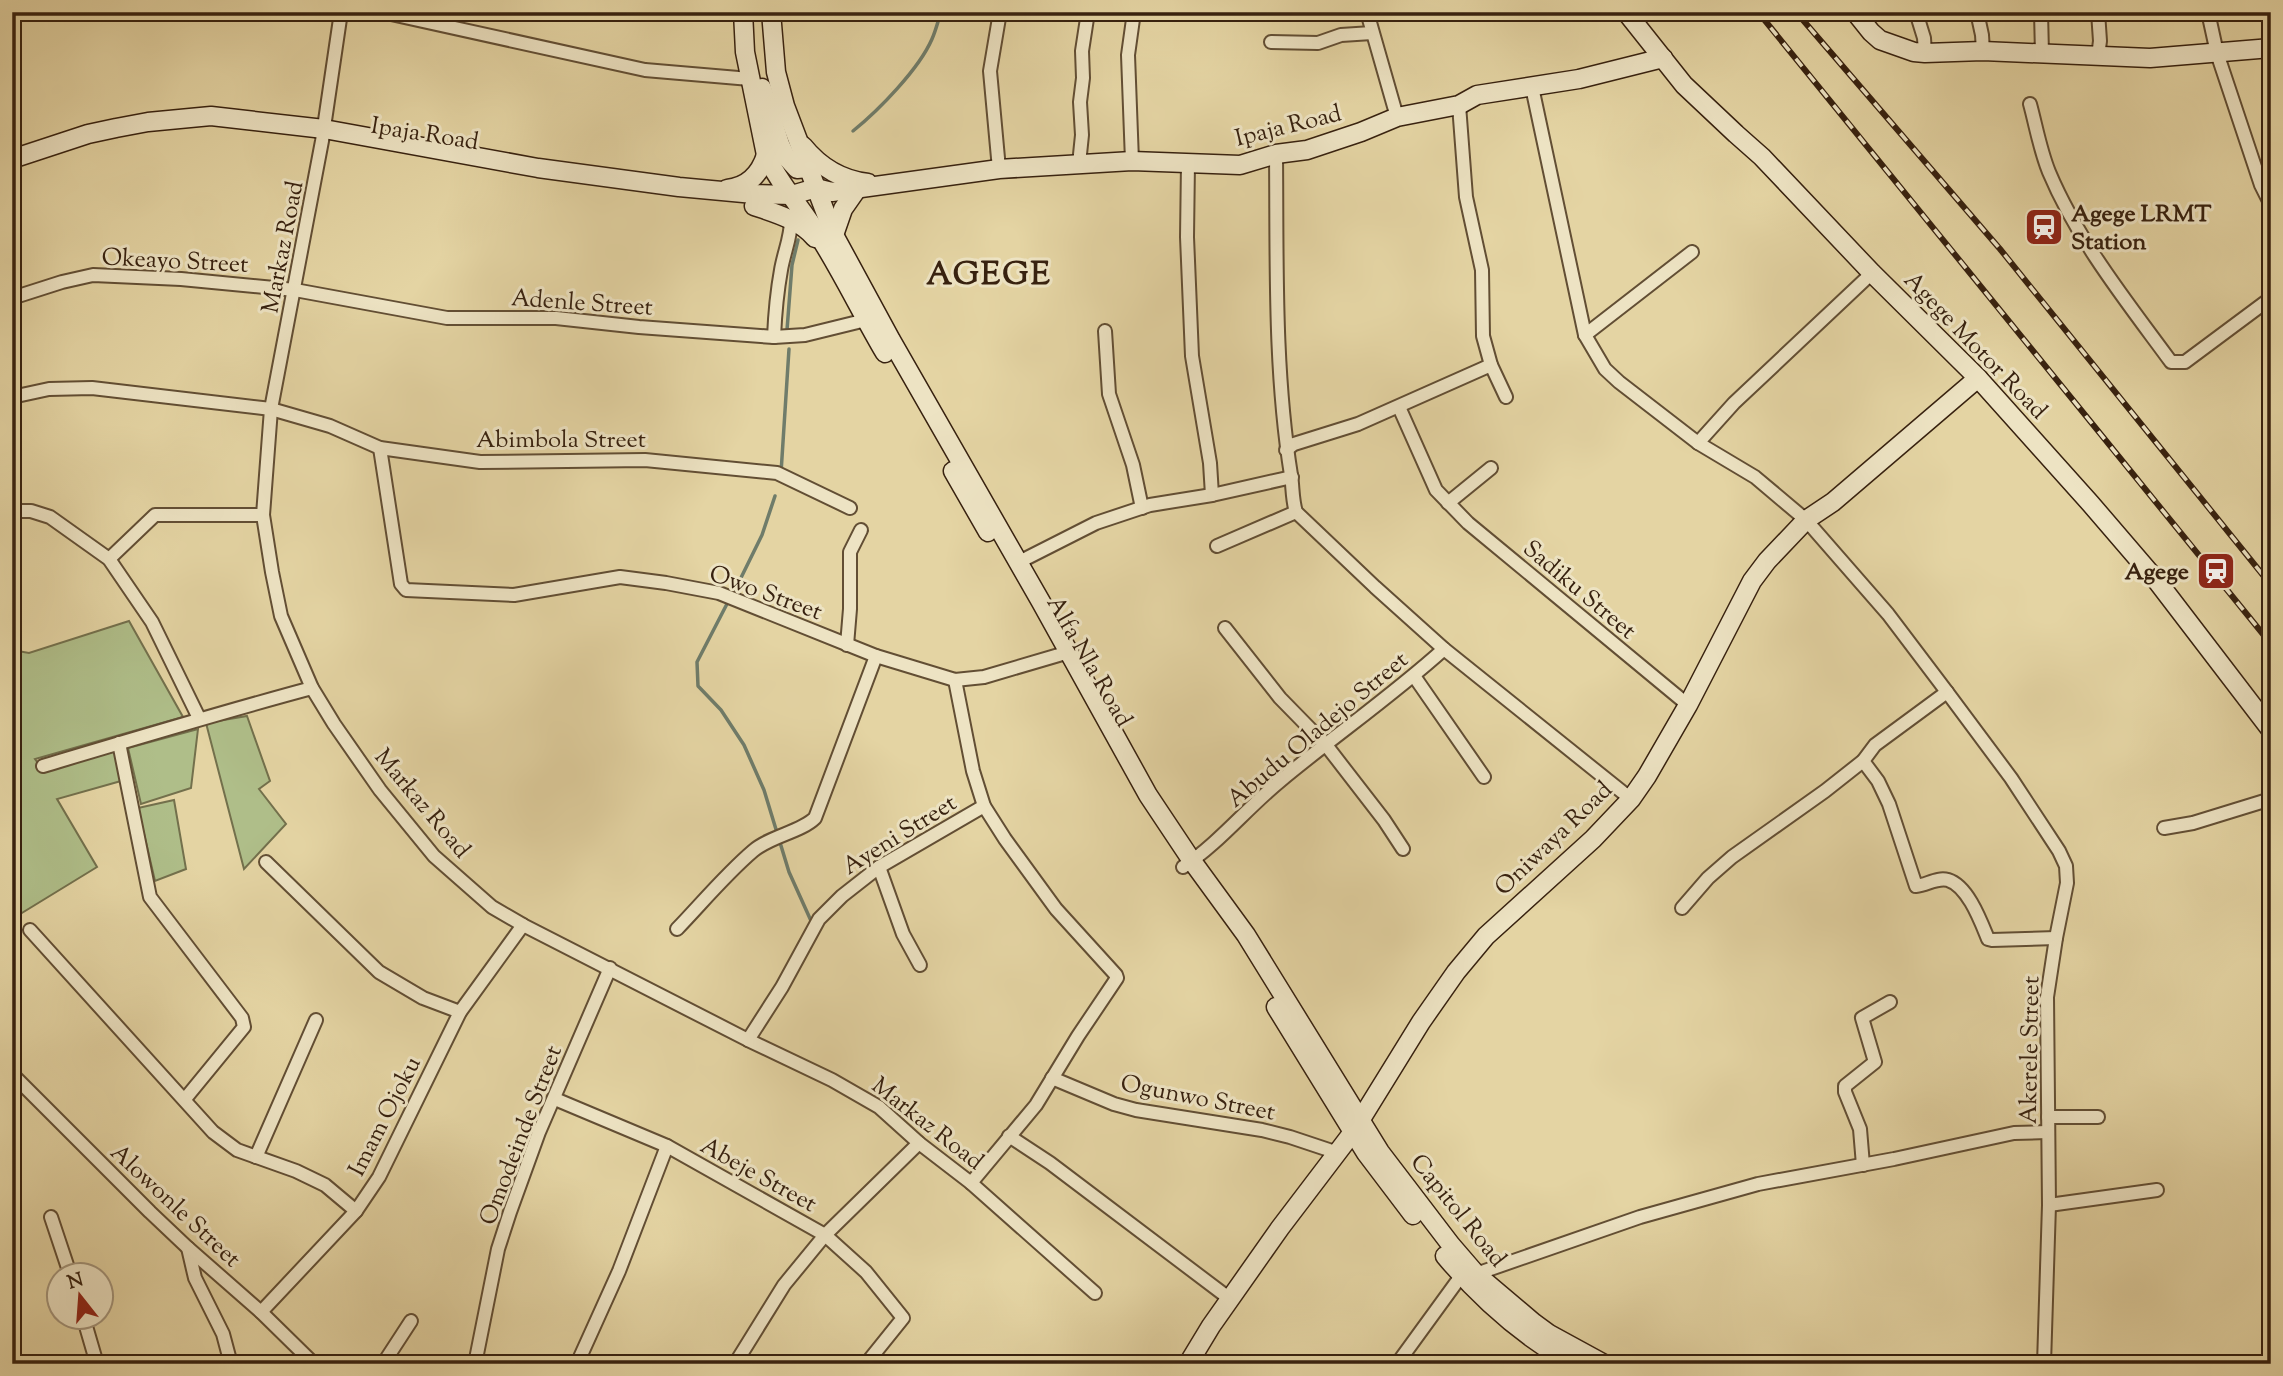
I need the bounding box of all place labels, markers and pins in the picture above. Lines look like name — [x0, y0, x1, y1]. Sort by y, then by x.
place label: Agege LRMT Station — [2071, 198, 2211, 260]
station icon: Agege LRMT Station — [2023, 206, 2065, 248]
station icon: Agege — [2195, 550, 2237, 592]
place label: Agege — [2124, 556, 2189, 590]

